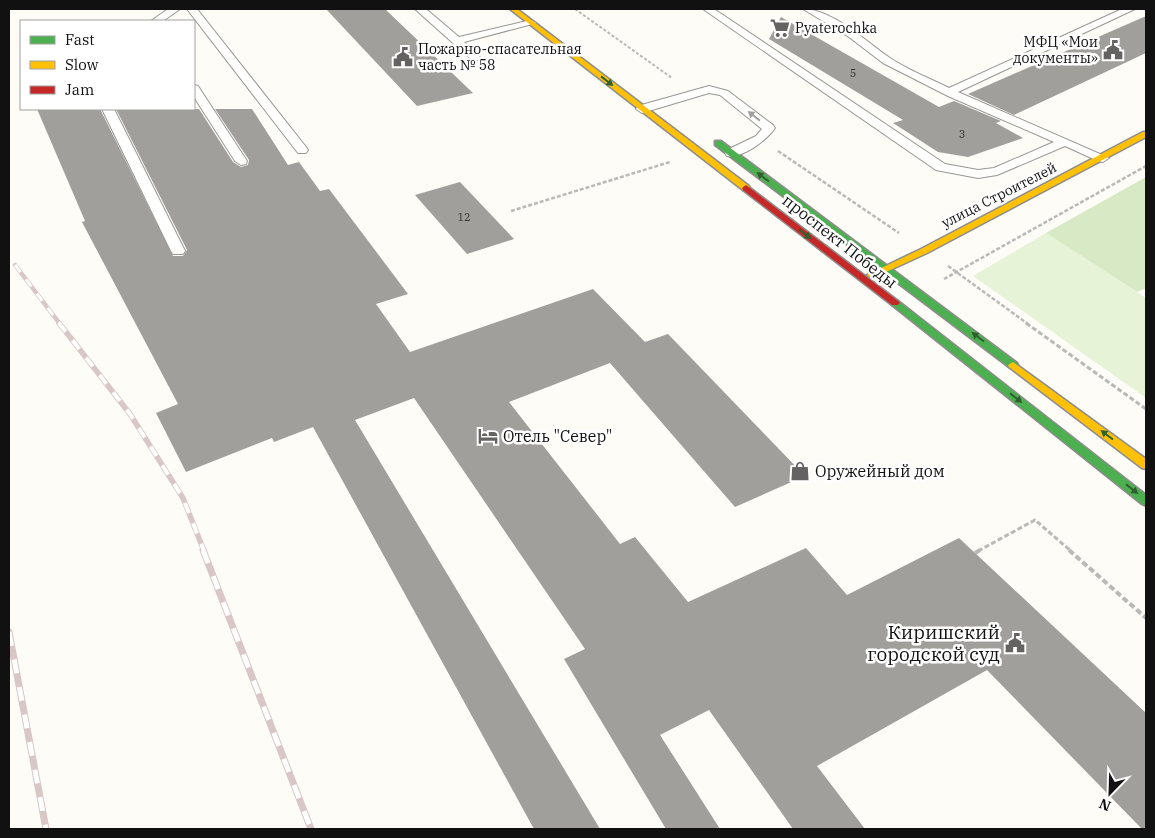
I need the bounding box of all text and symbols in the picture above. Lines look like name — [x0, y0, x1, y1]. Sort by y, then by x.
supermarket icon: Pyaterochka — [769, 17, 791, 39]
place label: Pyaterochka — [795, 19, 878, 37]
legend — [20, 20, 195, 110]
text: Fast — [65, 30, 95, 49]
place label: МФЦ «Мои документы» — [1013, 33, 1098, 67]
public building icon: МФЦ «Мои документы» — [1102, 39, 1124, 61]
place label: Пожарно-спасательная часть № 58 — [418, 40, 582, 74]
public building icon: Пожарно-спасательная часть № 58 — [392, 46, 414, 68]
text: Slow — [65, 55, 99, 74]
house number: 5 — [850, 66, 856, 80]
one-way arrow — [600, 76, 613, 87]
text: Jam — [65, 80, 94, 99]
one-way arrow — [748, 111, 761, 122]
house number: 3 — [959, 127, 965, 141]
street label: улица Строителей — [938, 158, 1060, 232]
one-way arrow — [757, 172, 770, 183]
street label: проспект Победы — [779, 190, 901, 292]
house number: 12 — [457, 210, 471, 224]
one-way arrow — [798, 229, 812, 239]
one-way arrow — [972, 332, 985, 343]
one-way arrow — [1009, 393, 1022, 404]
hotel icon: Отель "Север" — [477, 425, 499, 447]
place label: Отель "Север" — [503, 426, 612, 446]
one-way arrow — [1101, 430, 1114, 441]
shop icon: Оружейный дом — [789, 460, 811, 482]
place label: Оружейный дом — [815, 461, 945, 481]
one-way arrow — [1125, 484, 1138, 495]
place label: Киришский городской суд — [867, 620, 1000, 666]
public building icon: Киришский городской суд — [1004, 632, 1026, 654]
north arrow — [1085, 768, 1135, 818]
text: N — [1096, 795, 1114, 815]

